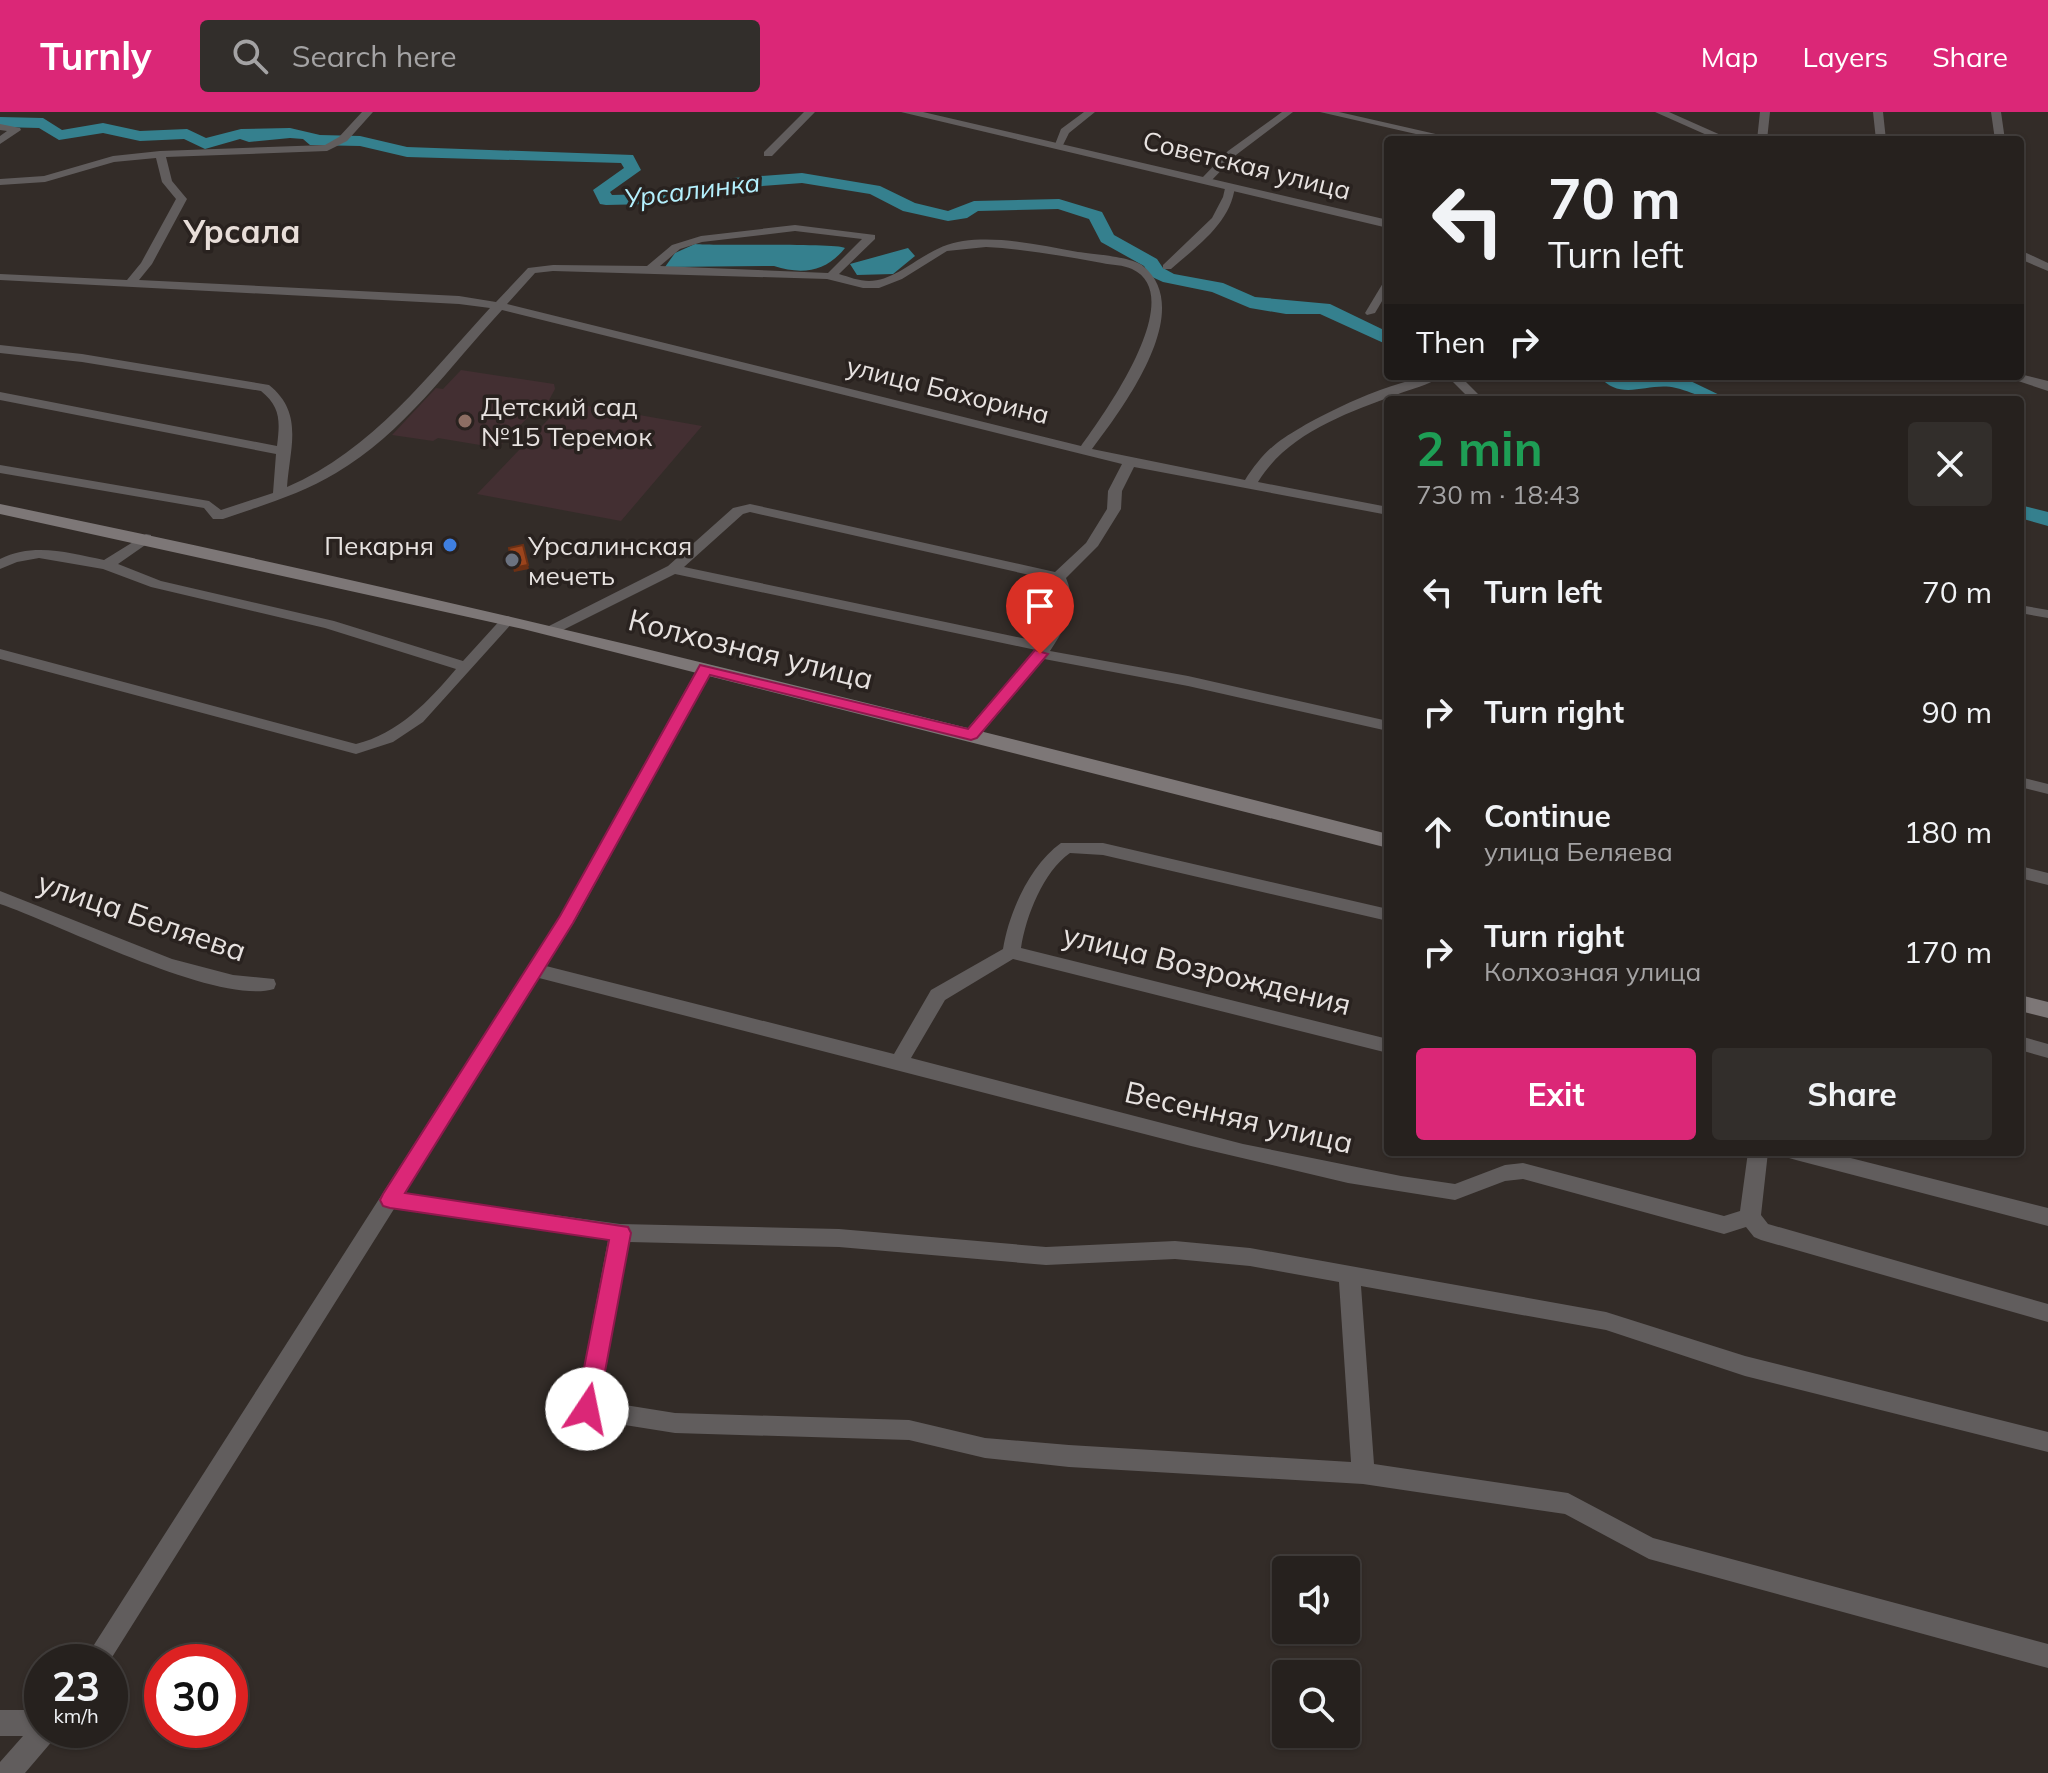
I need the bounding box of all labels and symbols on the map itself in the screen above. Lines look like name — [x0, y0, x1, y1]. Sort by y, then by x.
street label: Советская улица — [1140, 123, 1354, 207]
water label: Урсалинка — [622, 165, 762, 215]
district label: Урсала — [182, 211, 301, 251]
street label: улица Бахорина — [843, 349, 1053, 431]
place label: Детский сад №15 Теремок — [481, 390, 652, 453]
marker: Детский сад №15 Теремок — [456, 412, 474, 430]
place label: Пекарня — [324, 529, 434, 562]
place label: Урсалинская мечеть — [527, 529, 692, 592]
marker: Пекарня — [441, 536, 459, 554]
marker: Урсалинская мечеть — [503, 551, 521, 569]
pin — [1006, 572, 1074, 654]
street label: Колхозная улица — [625, 600, 877, 698]
street label: улица Беляева — [33, 863, 251, 969]
street label: улица Возрождения — [1059, 915, 1355, 1023]
street label: Весенняя улица — [1121, 1072, 1357, 1162]
position arrow — [545, 1367, 629, 1451]
speed limit sign: 30 — [144, 1644, 248, 1748]

